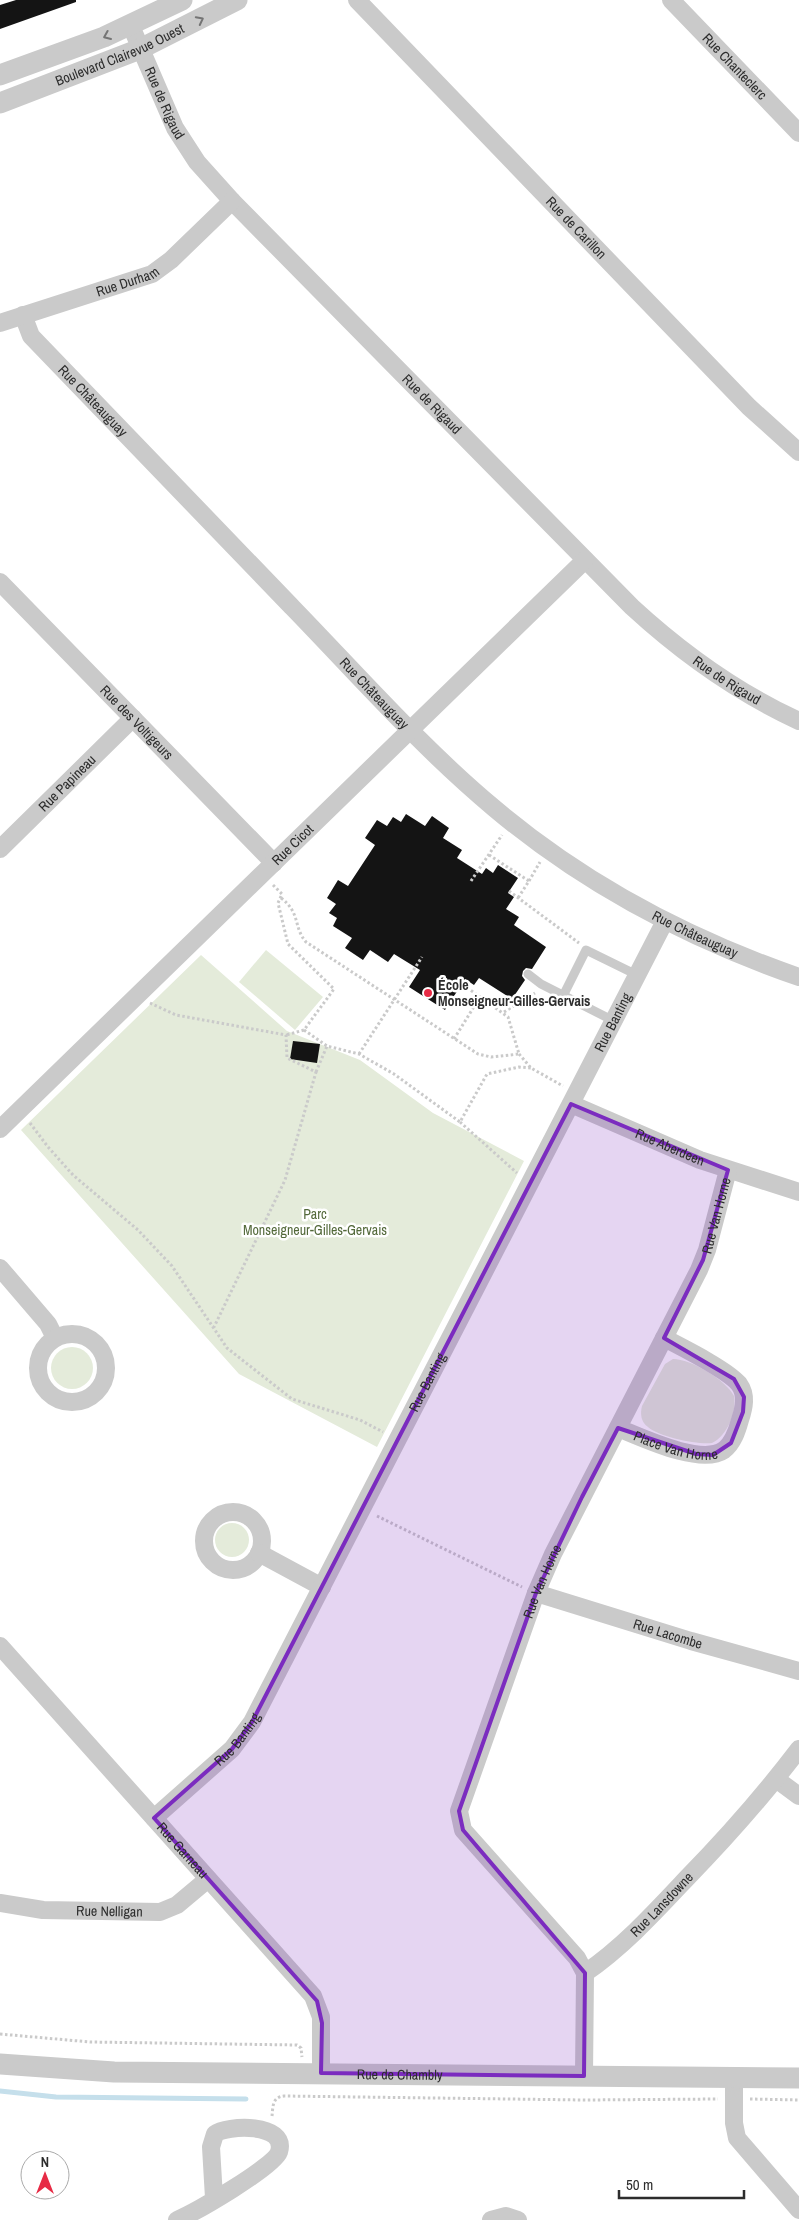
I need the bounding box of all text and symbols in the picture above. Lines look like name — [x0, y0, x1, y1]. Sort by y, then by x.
one-way arrow — [194, 16, 203, 26]
street label: Boulevard Clairevue Ouest — [53, 19, 187, 90]
street label: Rue Chanteclerc — [699, 29, 771, 104]
one-way arrow — [103, 30, 112, 40]
street label: Rue de Rigaud — [141, 64, 189, 143]
street label: Rue de Carillon — [542, 193, 610, 263]
street label: Rue Durham — [94, 263, 163, 300]
street label: Rue Châteauguay — [54, 361, 132, 441]
street label: Rue de Rigaud — [398, 370, 466, 438]
street label: Rue de Rigaud — [689, 652, 764, 709]
street label: Rue Châteauguay — [336, 654, 413, 733]
street label: Rue des Voltigeurs — [96, 681, 177, 764]
street label: Rue Papineau — [34, 751, 99, 815]
street label: Rue Cicot — [268, 820, 317, 869]
street label: Rue Châteauguay — [649, 906, 741, 962]
place label: École Monseigneur-Gilles-Gervais — [438, 976, 591, 1010]
marker: École Monseigneur-Gilles-Gervais — [422, 987, 434, 999]
street label: Rue Banting — [590, 989, 636, 1055]
street label: Rue Aberdeen — [633, 1124, 707, 1170]
street label: Rue Van Horne — [697, 1175, 735, 1256]
park label: Parc Monseigneur-Gilles-Gervais — [243, 1205, 387, 1239]
street label: Rue Banting — [405, 1349, 450, 1415]
street label: Place Van Horne — [631, 1427, 719, 1464]
street label: Rue Van Horne — [519, 1541, 565, 1621]
street label: Rue Lacombe — [631, 1615, 705, 1653]
street label: Rue Banting — [210, 1709, 265, 1770]
street label: Rue Garneau — [153, 1819, 212, 1882]
street label: Rue Lansdowne — [626, 1868, 697, 1941]
street label: Rue Nelligan — [76, 1902, 143, 1921]
street label: Rue de Chambly — [357, 2065, 443, 2084]
north arrow — [20, 2150, 70, 2200]
text: N — [41, 2153, 49, 2171]
scale bar — [619, 2168, 744, 2200]
text: 50 m — [626, 2174, 653, 2195]

